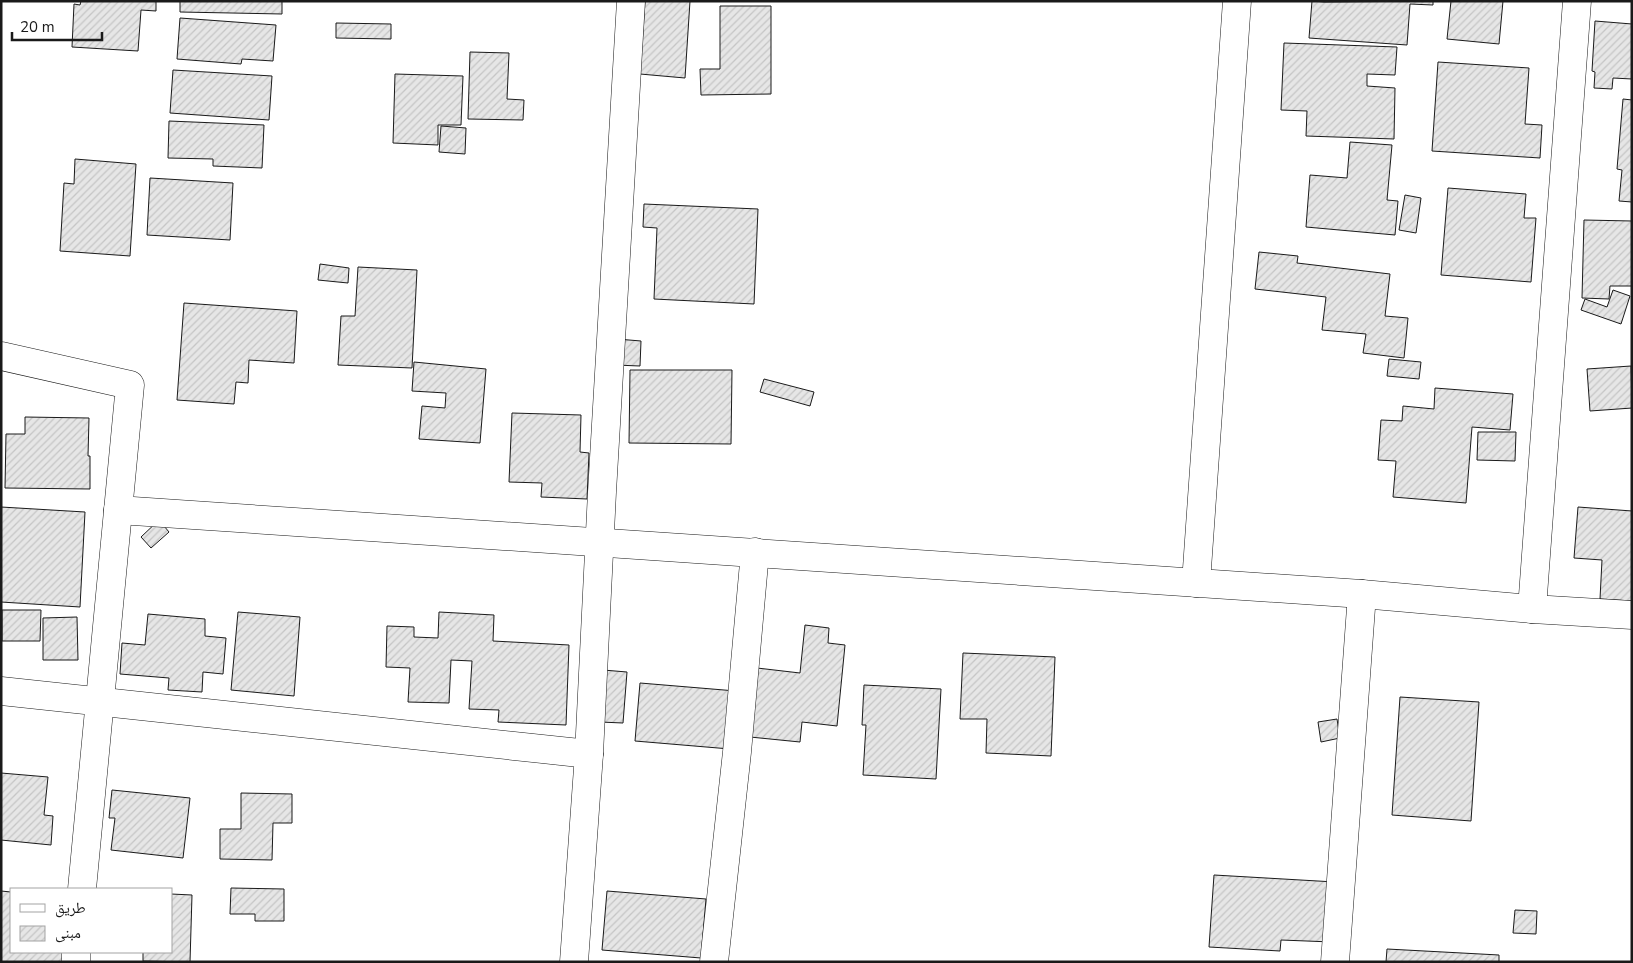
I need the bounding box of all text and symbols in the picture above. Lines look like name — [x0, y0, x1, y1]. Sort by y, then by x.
scale bar — [12, 10, 102, 42]
text: 20 m — [20, 17, 55, 37]
legend — [10, 888, 172, 953]
text: طريق — [55, 898, 86, 918]
text: مبنى — [55, 923, 81, 943]

